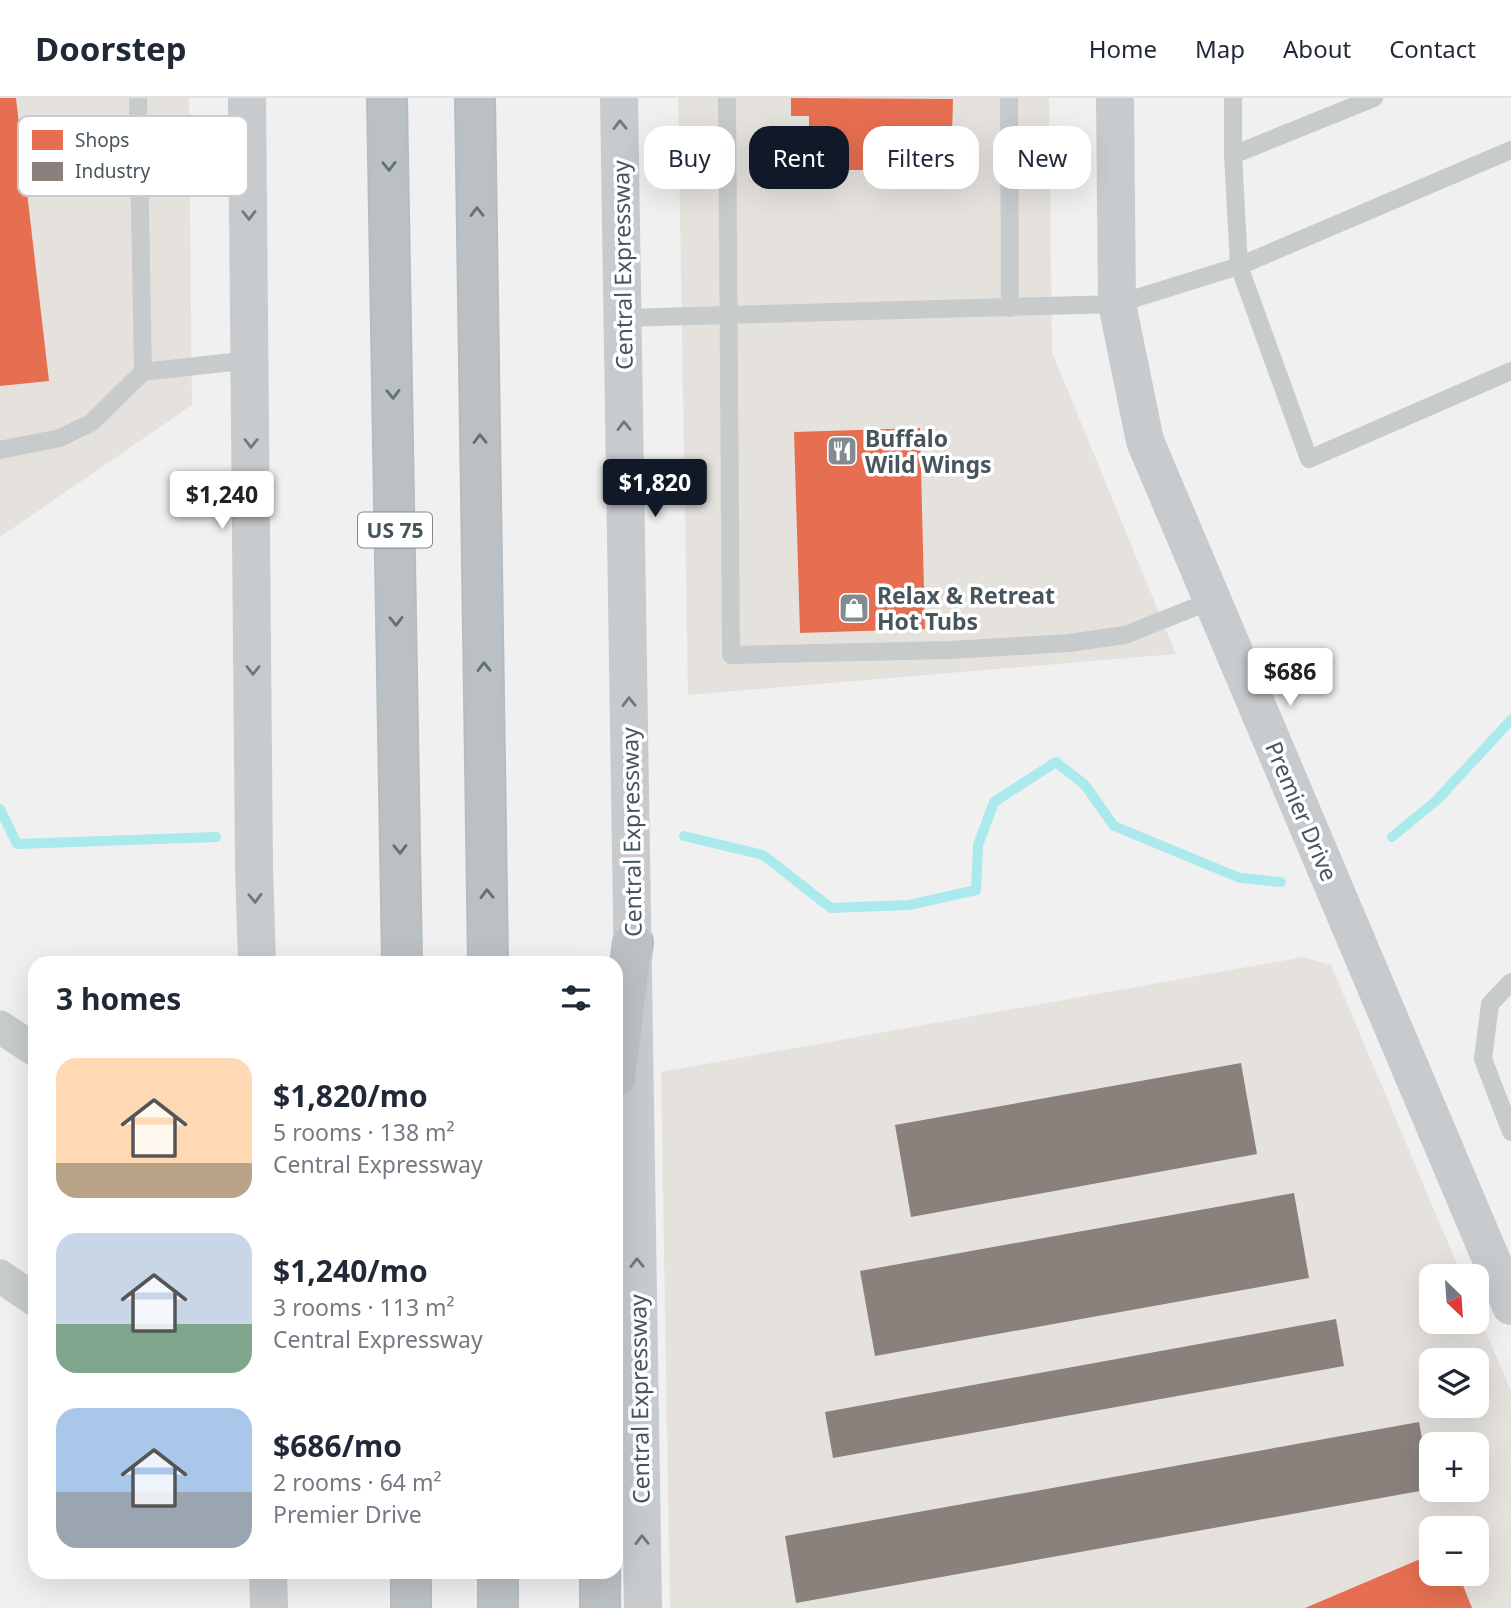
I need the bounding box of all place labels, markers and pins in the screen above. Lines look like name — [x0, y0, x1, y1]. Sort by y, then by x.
place label: Buffalo Wild Wings — [865, 422, 992, 480]
restaurant icon: Buffalo Wild Wings — [825, 434, 859, 468]
pin: $1,820 — [598, 460, 712, 519]
pin: $1,240 — [165, 472, 279, 531]
place label: Relax & Retreat Hot Tubs — [877, 579, 1055, 637]
shop icon: Relax & Retreat Hot Tubs — [837, 591, 871, 625]
pin: $686 — [1249, 648, 1331, 708]

